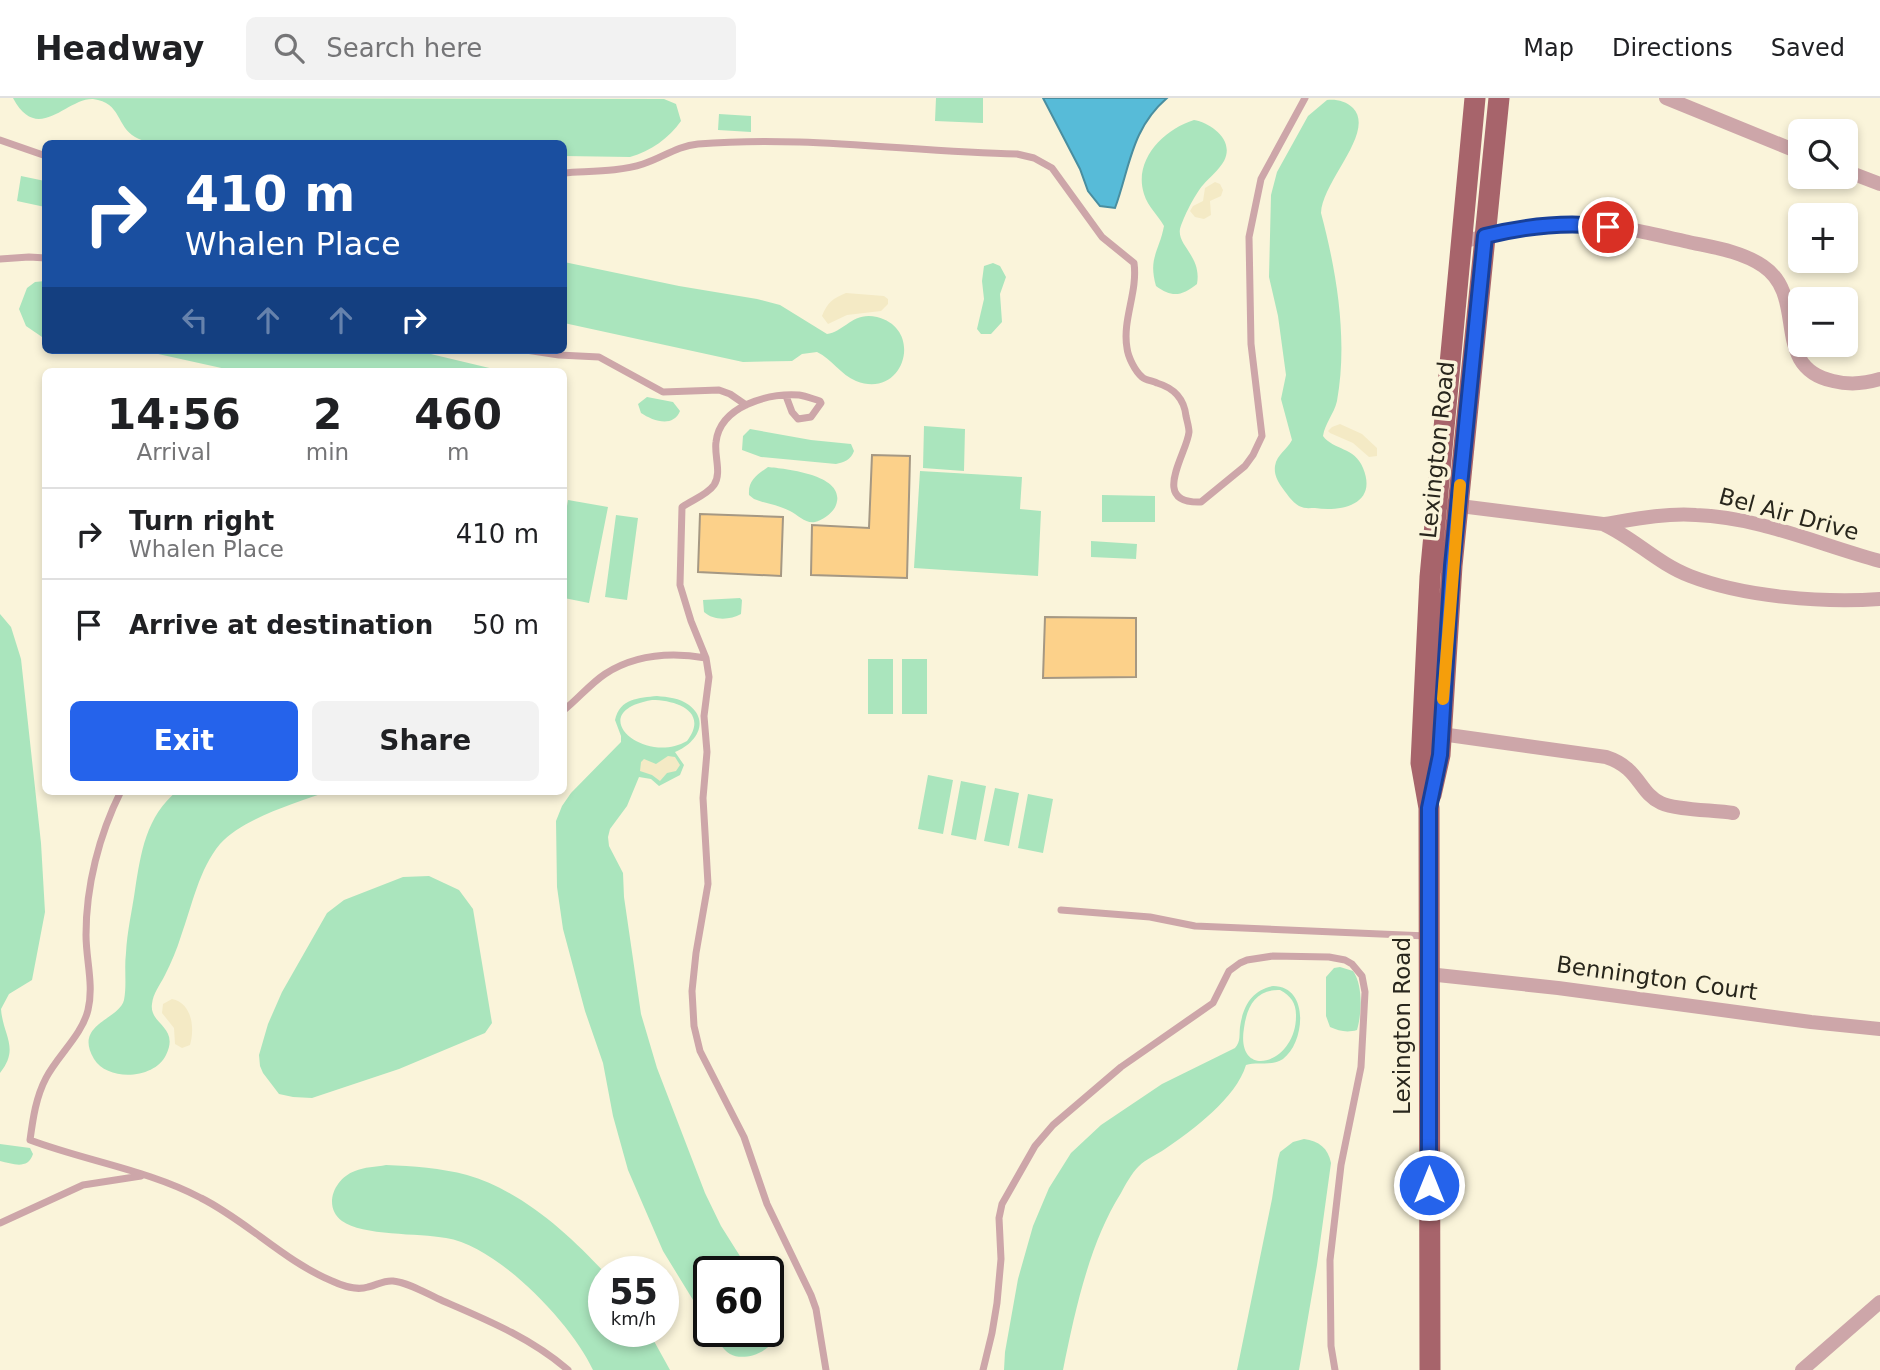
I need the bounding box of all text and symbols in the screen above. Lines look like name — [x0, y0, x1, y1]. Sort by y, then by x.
search box — [246, 17, 736, 80]
text: Headway — [35, 29, 204, 68]
icon: search — [270, 29, 308, 67]
text: Search here — [326, 33, 482, 63]
text: Map — [1523, 34, 1574, 62]
text: Directions — [1612, 34, 1733, 62]
text: Saved — [1771, 34, 1845, 62]
map controls — [1788, 119, 1858, 357]
button: search — [1788, 119, 1858, 189]
text: 410 m — [185, 166, 355, 223]
icon: right — [70, 168, 161, 259]
pin — [1578, 197, 1638, 257]
button: + — [1788, 203, 1858, 273]
icon: arrive — [1589, 208, 1627, 246]
text: Whalen Place — [185, 225, 401, 263]
button: − — [1788, 287, 1858, 357]
icon: left — [176, 301, 214, 339]
icon: ahead — [249, 301, 287, 339]
icon: ahead — [322, 301, 360, 339]
icon: right — [395, 301, 433, 339]
street label: Lexington Road — [1415, 360, 1459, 540]
text: 14:56 — [107, 390, 241, 439]
text: 2 — [313, 390, 342, 439]
text: 460 — [414, 390, 502, 439]
text: Arrival — [137, 439, 211, 465]
text: min — [306, 439, 349, 465]
text: m — [447, 439, 469, 465]
street label: Bel Air Drive — [1716, 483, 1862, 545]
text: Turn right — [129, 506, 274, 536]
icon: right — [70, 515, 108, 553]
text: 410 m — [456, 519, 539, 549]
text: Whalen Place — [129, 536, 284, 562]
icon: arrive — [70, 606, 108, 644]
text: Arrive at destination — [129, 610, 433, 640]
text: 50 m — [472, 610, 539, 640]
button: Exit — [70, 701, 298, 781]
button: Share — [312, 701, 539, 781]
street label: Lexington Road — [1389, 937, 1415, 1115]
street label: Bennington Court — [1555, 951, 1759, 1005]
position arrow — [1392, 1148, 1466, 1222]
speed limit sign: 60 — [693, 1256, 784, 1347]
text: 55 — [609, 1272, 658, 1312]
text: km/h — [611, 1308, 656, 1329]

